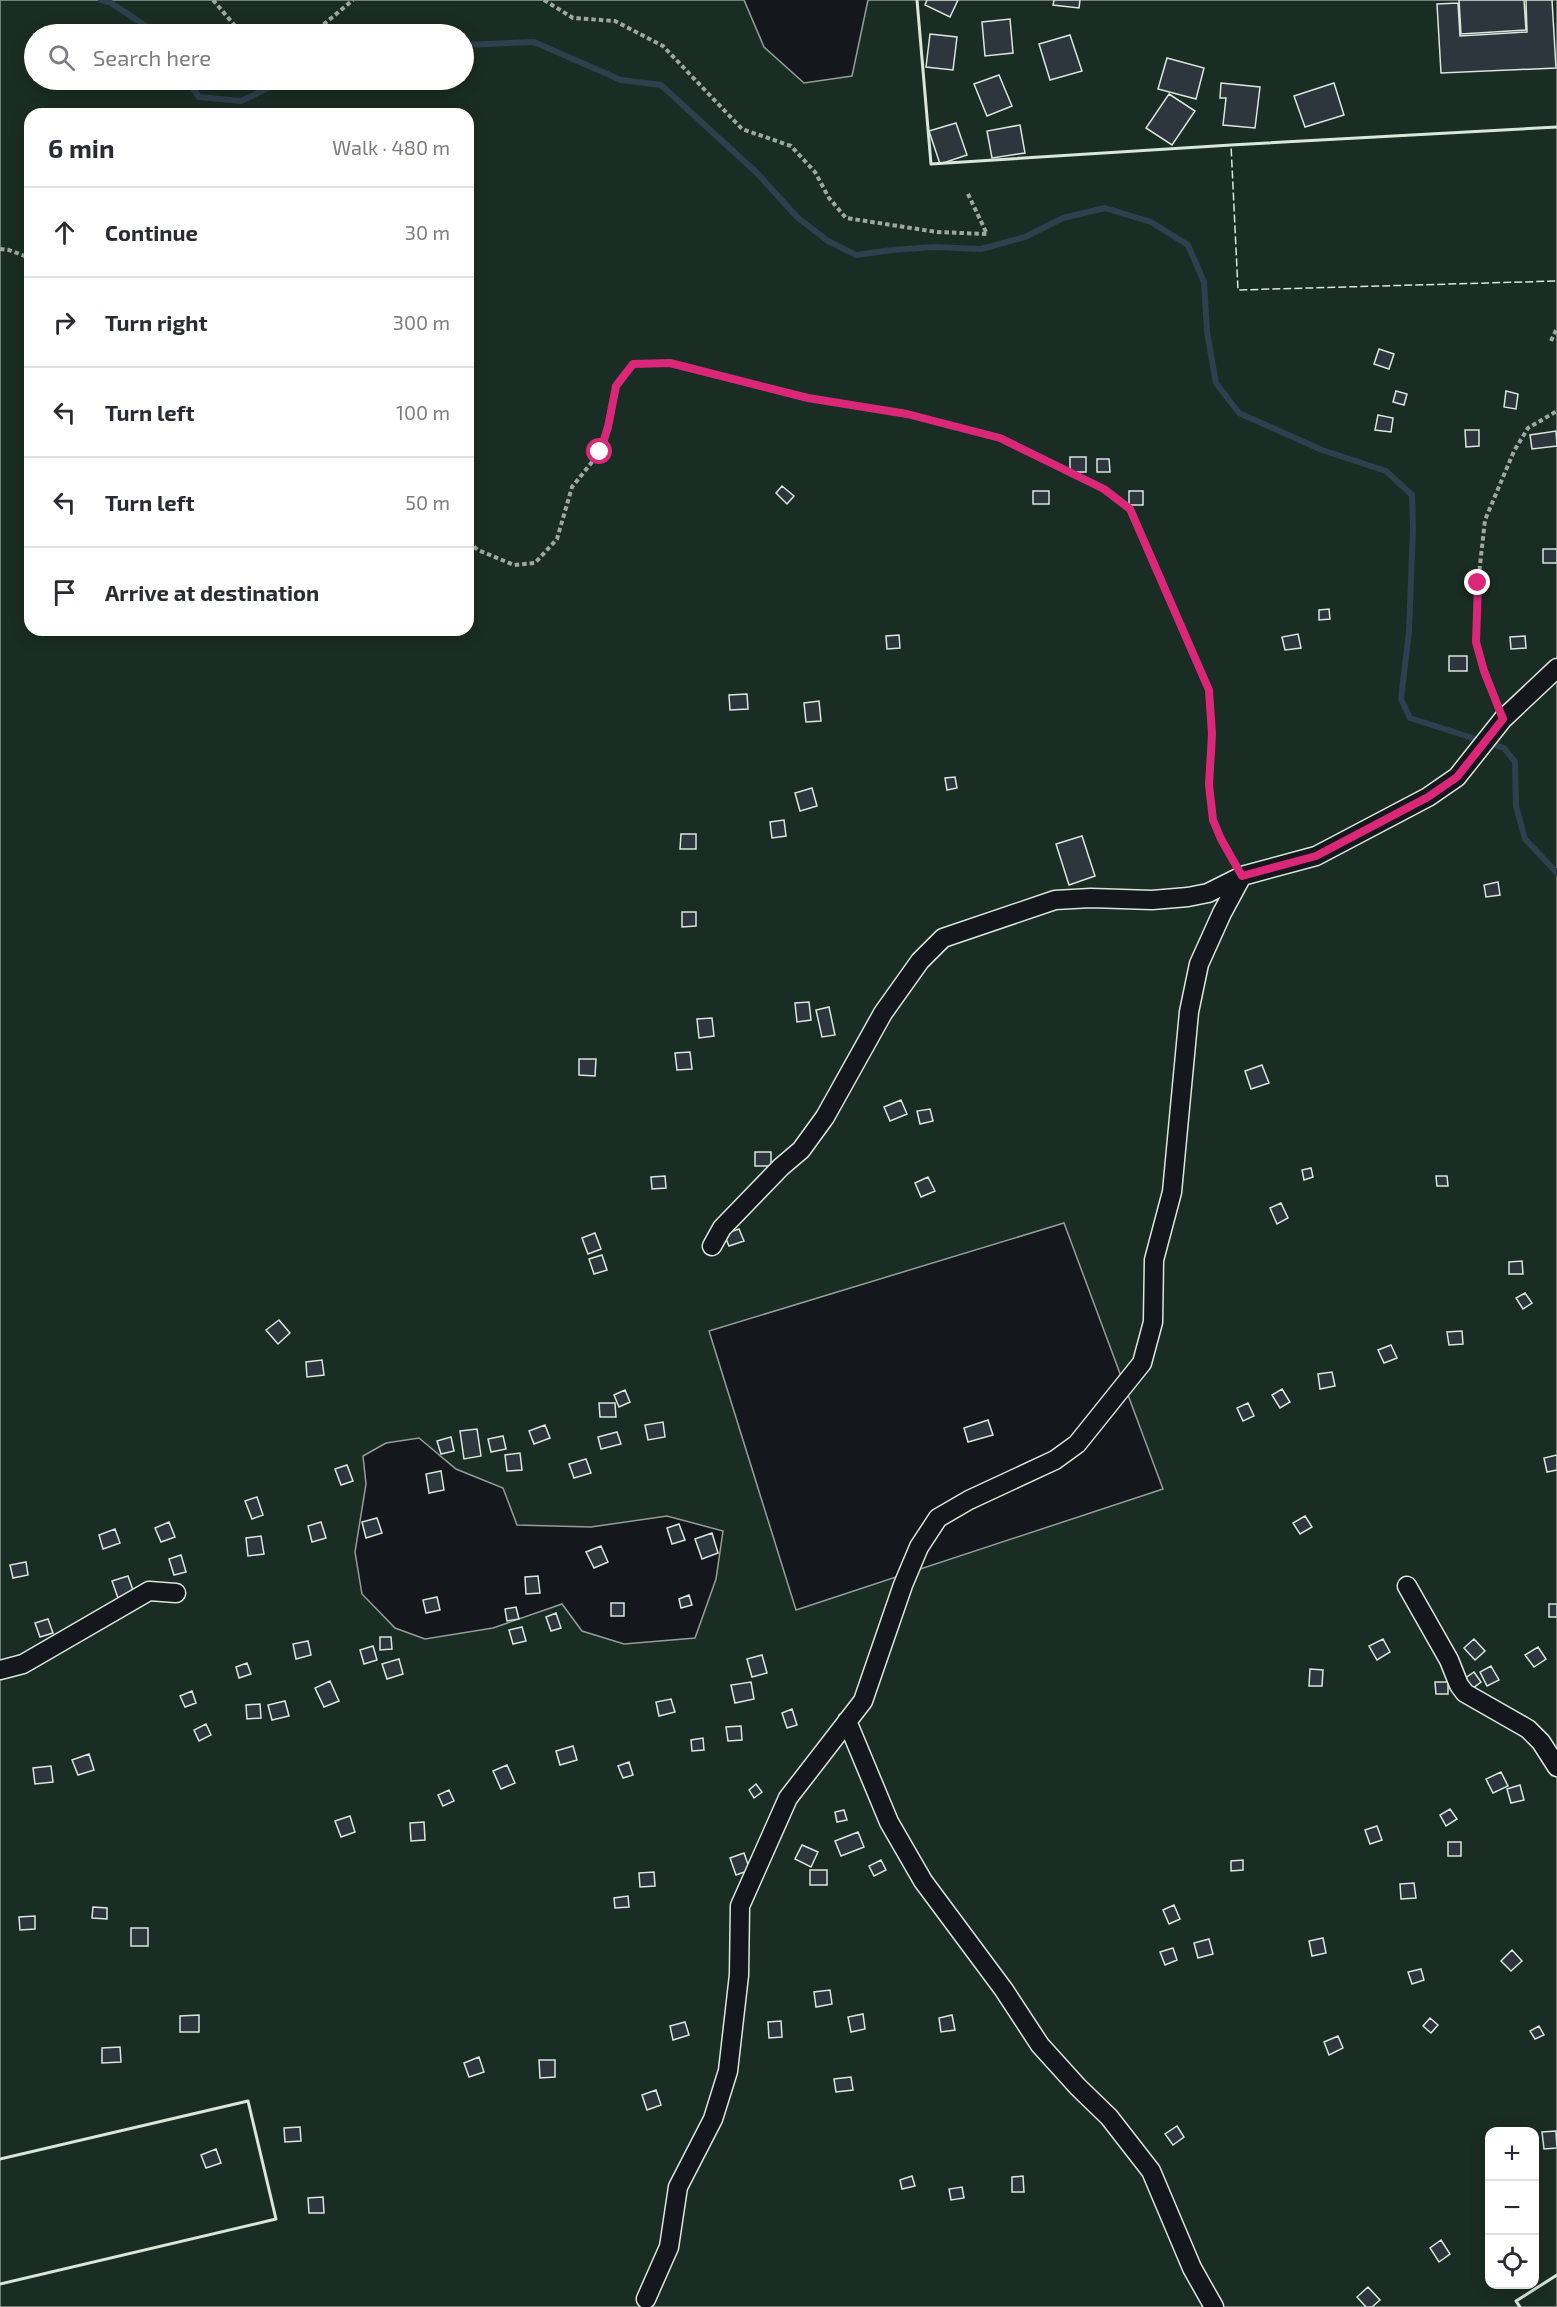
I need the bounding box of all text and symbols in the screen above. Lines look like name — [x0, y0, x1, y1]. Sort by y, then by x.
search box — [24, 24, 474, 90]
icon: search — [45, 41, 78, 74]
text: Search here — [93, 44, 211, 70]
text: 6 min — [48, 132, 115, 163]
text: Walk · 480 m — [332, 135, 450, 159]
icon: ahead — [48, 216, 81, 249]
text: Continue — [105, 219, 198, 245]
text: 30 m — [405, 220, 450, 244]
icon: right — [48, 306, 81, 339]
text: Turn right — [105, 309, 207, 335]
text: 300 m — [393, 310, 450, 334]
icon: left — [48, 396, 81, 429]
text: Turn left — [105, 399, 194, 425]
text: 100 m — [396, 400, 450, 424]
route start — [586, 438, 612, 464]
icon: left — [48, 486, 81, 519]
text: Turn left — [105, 489, 194, 515]
text: 50 m — [405, 490, 450, 514]
route end — [1464, 569, 1490, 595]
icon: arrive — [48, 576, 81, 609]
text: Arrive at destination — [105, 579, 319, 605]
map controls — [1485, 2127, 1539, 2289]
button: + — [1485, 2127, 1539, 2181]
button: − — [1485, 2181, 1539, 2235]
button: locate — [1485, 2235, 1539, 2289]

